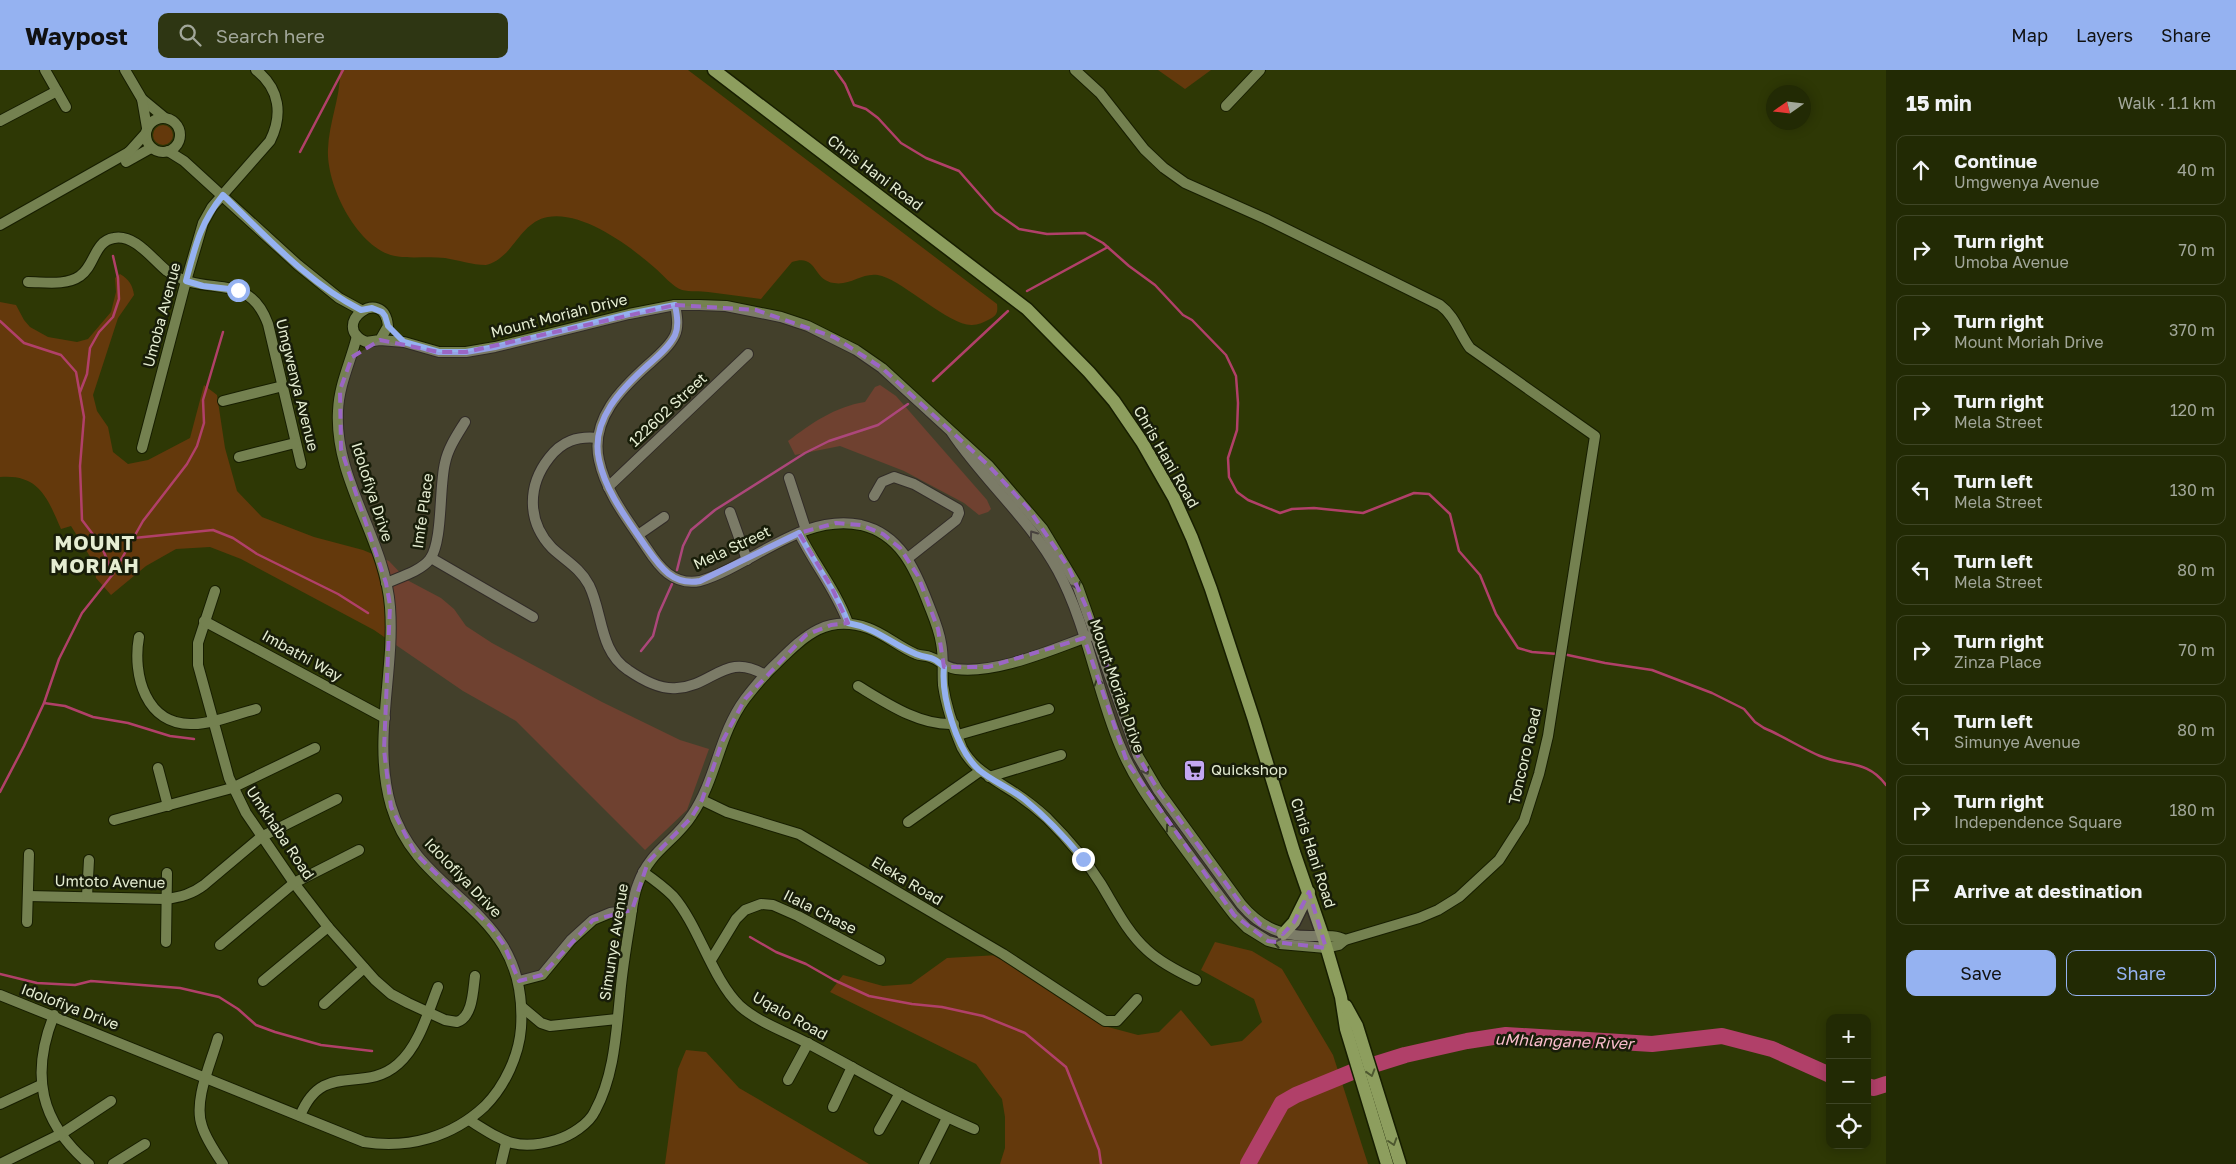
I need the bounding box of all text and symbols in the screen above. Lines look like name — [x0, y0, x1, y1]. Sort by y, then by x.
search box — [158, 13, 508, 58]
text: Waypost — [25, 21, 128, 50]
icon: search — [176, 21, 204, 49]
text: Search here — [216, 24, 325, 47]
text: Map — [2011, 24, 2048, 46]
text: Layers — [2076, 24, 2133, 46]
text: Share — [2161, 24, 2211, 46]
north arrow — [1766, 85, 1811, 130]
text: 15 min — [1906, 90, 1972, 116]
text: Walk · 1.1 km — [2118, 93, 2216, 113]
street label: Chris Hani Road — [824, 131, 927, 214]
text: Continue — [1954, 149, 2037, 172]
icon: ahead — [1907, 156, 1935, 184]
text: 40 m — [2177, 160, 2215, 180]
text: Umgwenya Avenue — [1954, 172, 2099, 192]
text: Turn right — [1954, 229, 2044, 252]
icon: right — [1907, 236, 1935, 264]
text: 70 m — [2178, 240, 2215, 260]
text: Umoba Avenue — [1954, 252, 2069, 272]
street label: Umoba Avenue — [138, 260, 184, 369]
route start — [227, 279, 250, 302]
street label: Mount Moriah Drive — [489, 289, 629, 341]
text: Turn right — [1954, 309, 2044, 332]
icon: right — [1907, 316, 1935, 344]
street label: Umgwenya Avenue — [273, 317, 323, 453]
text: 370 m — [2169, 320, 2215, 340]
text: Mount Moriah Drive — [1954, 332, 2104, 352]
street label: 122602 Street — [625, 369, 710, 450]
text: Turn right — [1954, 389, 2044, 412]
icon: right — [1907, 396, 1935, 424]
text: 120 m — [2170, 400, 2215, 420]
street label: Chris Hani Road — [1130, 402, 1203, 511]
text: Mela Street — [1954, 412, 2043, 432]
street label: Idolofiya Drive — [348, 440, 398, 544]
text: Turn left — [1954, 469, 2033, 492]
street label: Imfe Place — [408, 472, 436, 550]
icon: left — [1907, 476, 1935, 504]
text: 130 m — [2170, 480, 2215, 500]
text: Mela Street — [1954, 492, 2043, 512]
street label: Mela Street — [690, 521, 773, 573]
district label: MOUNT MORIAH — [50, 530, 140, 577]
one-way arrow — [1030, 530, 1039, 540]
text: Turn left — [1954, 549, 2033, 572]
icon: left — [1907, 556, 1935, 584]
text: 80 m — [2177, 560, 2215, 580]
text: Mela Street — [1954, 572, 2043, 592]
one-way arrow — [1071, 581, 1082, 590]
street label: Mount Moriah Drive — [1087, 616, 1149, 755]
street label: Imbathi Way — [259, 626, 346, 685]
text: Turn right — [1954, 629, 2044, 652]
icon: right — [1907, 636, 1935, 664]
text: 70 m — [2178, 640, 2215, 660]
text: Zinza Place — [1954, 652, 2042, 672]
one-way arrow — [1094, 678, 1104, 687]
street label: Toncoro Road — [1504, 706, 1544, 806]
text: Turn left — [1954, 709, 2033, 732]
icon: left — [1907, 716, 1935, 744]
text: 80 m — [2177, 720, 2215, 740]
text: Simunye Avenue — [1954, 732, 2080, 752]
supermarket icon: Quickshop — [1183, 758, 1207, 782]
place label: Quickshop — [1211, 760, 1287, 778]
one-way arrow — [1140, 765, 1150, 774]
street label: Umkhaba Road — [243, 782, 319, 882]
text: Turn right — [1954, 789, 2044, 812]
street label: Chris Hani Road — [1288, 795, 1340, 910]
icon: right — [1907, 796, 1935, 824]
text: 180 m — [2169, 800, 2215, 820]
text: Independence Square — [1954, 812, 2122, 832]
one-way arrow — [1166, 823, 1175, 833]
street label: Idolofiya Drive — [421, 834, 506, 921]
route end — [1072, 848, 1095, 871]
street label: Eleka Road — [869, 852, 946, 908]
street label: Umtoto Avenue — [54, 871, 166, 891]
icon: arrive — [1907, 876, 1935, 904]
text: Arrive at destination — [1954, 879, 2142, 902]
street label: Simunye Avenue — [595, 882, 631, 1002]
street label: Ilala Chase — [781, 885, 860, 937]
one-way arrow — [1273, 938, 1282, 948]
button: Save — [1906, 950, 2056, 996]
button: Share — [2066, 950, 2216, 996]
street label: Idolofiya Drive — [19, 979, 122, 1033]
street label: Uqalo Road — [750, 987, 831, 1043]
map controls — [1826, 1014, 1871, 1149]
button: + — [1826, 1014, 1871, 1059]
water label: uMhlangane River — [1494, 1029, 1636, 1054]
button: − — [1826, 1059, 1871, 1104]
one-way arrow — [1366, 1068, 1376, 1077]
button: locate — [1826, 1104, 1871, 1149]
one-way arrow — [1387, 1138, 1397, 1146]

